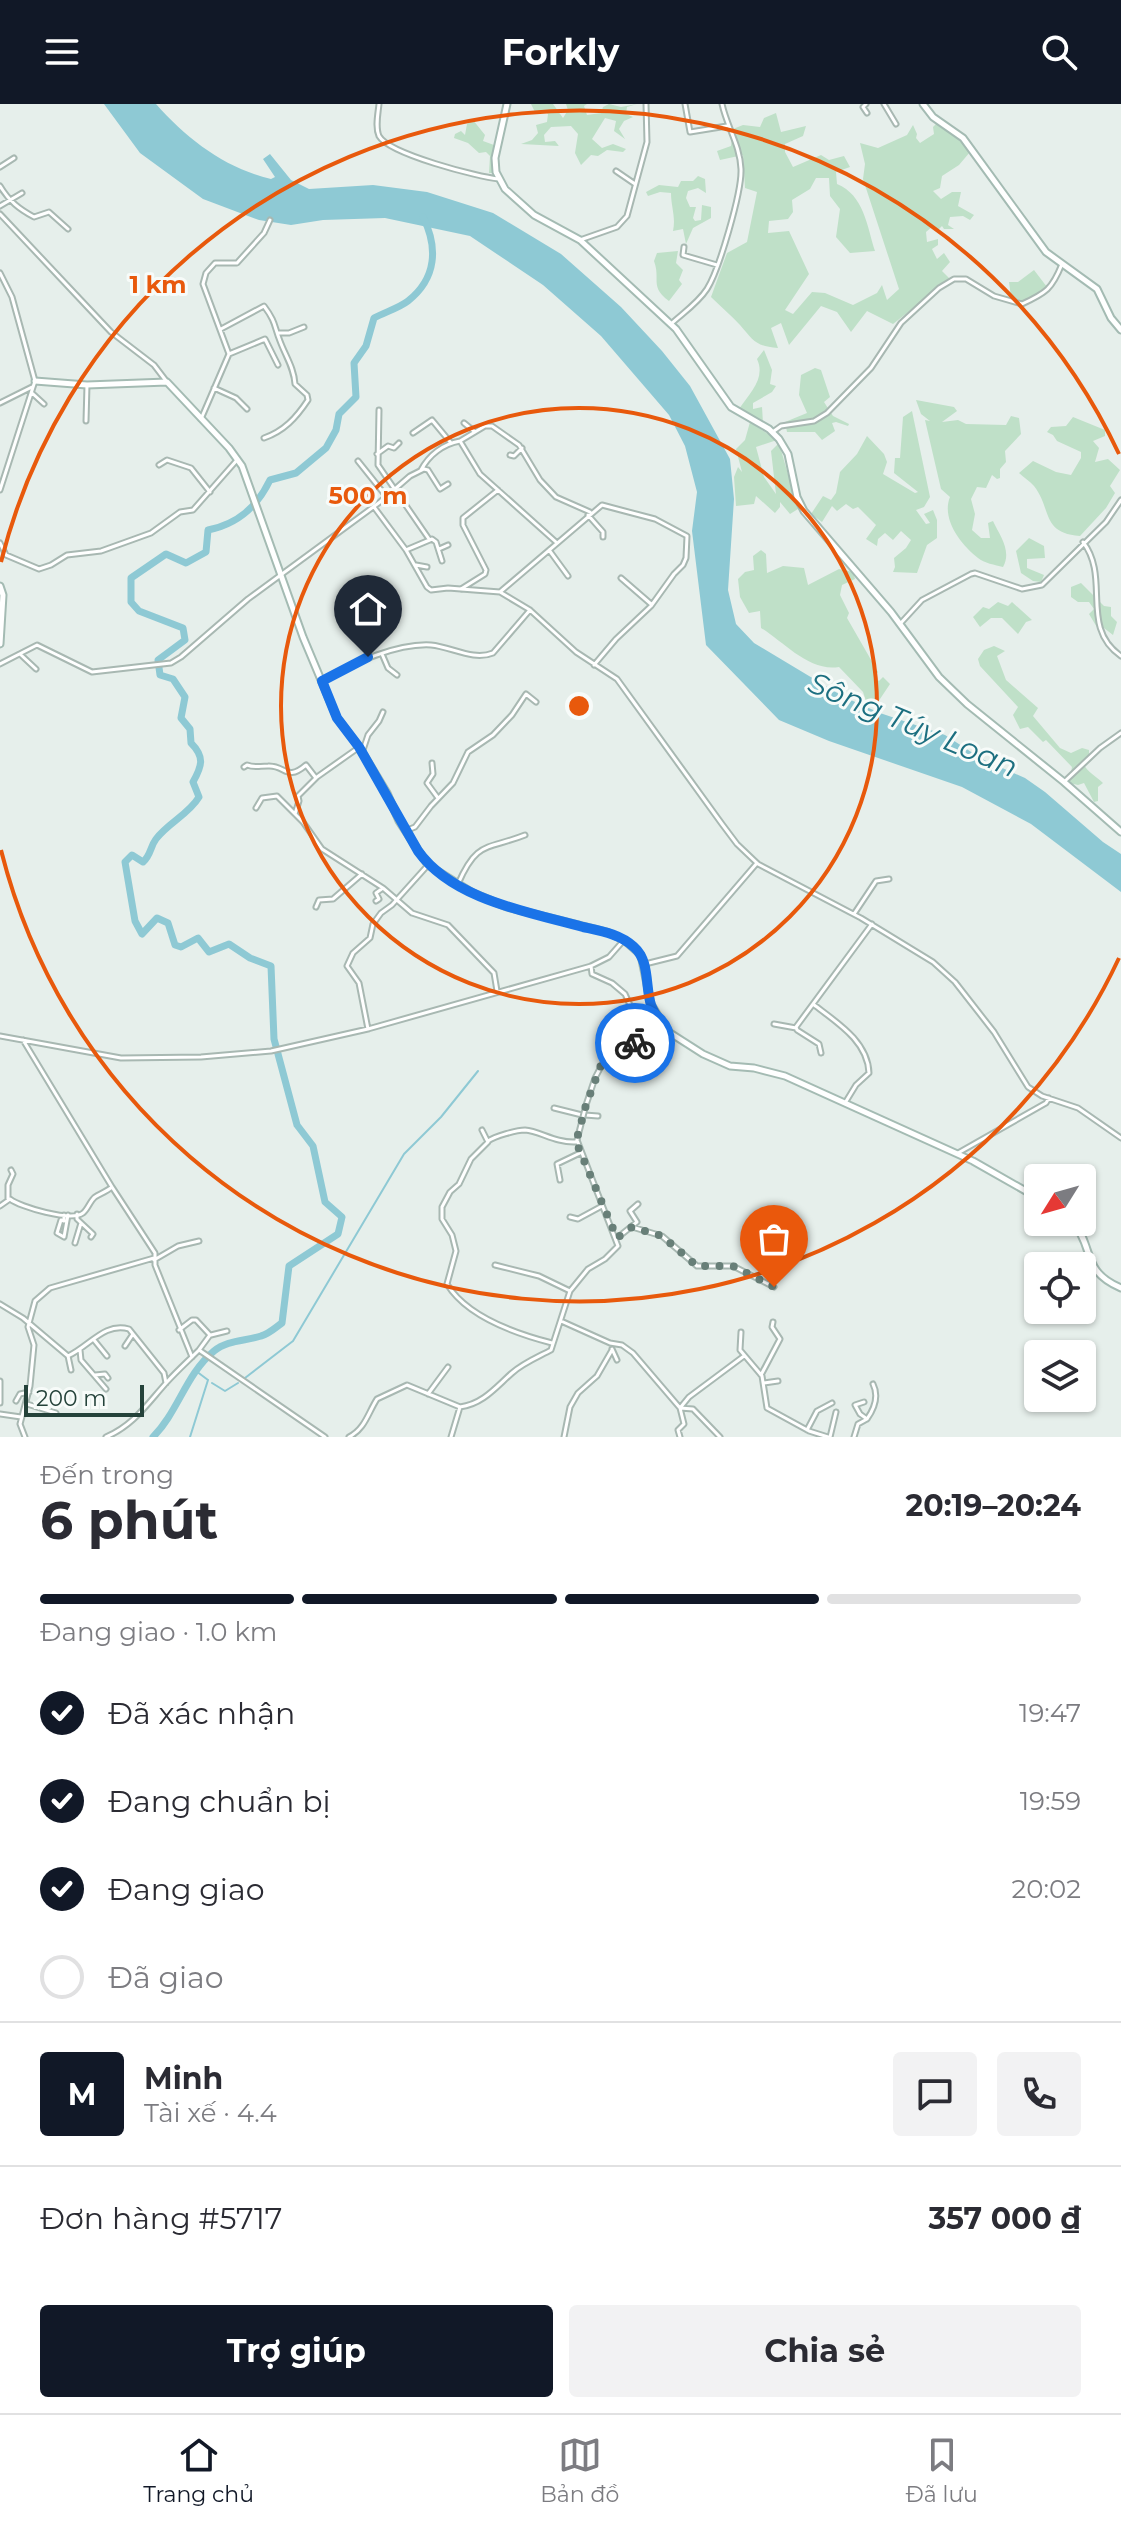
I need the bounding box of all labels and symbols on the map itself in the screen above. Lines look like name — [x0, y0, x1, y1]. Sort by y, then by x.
text: 1 km — [129, 270, 187, 299]
text: 500 m — [329, 481, 407, 510]
pin — [334, 575, 402, 657]
water label: Sông Túy Loan — [803, 664, 1023, 785]
centre of rings — [565, 692, 593, 720]
courier — [595, 1003, 675, 1083]
north arrow — [1024, 1164, 1096, 1236]
pin — [740, 1205, 808, 1287]
scale bar — [24, 1381, 144, 1417]

